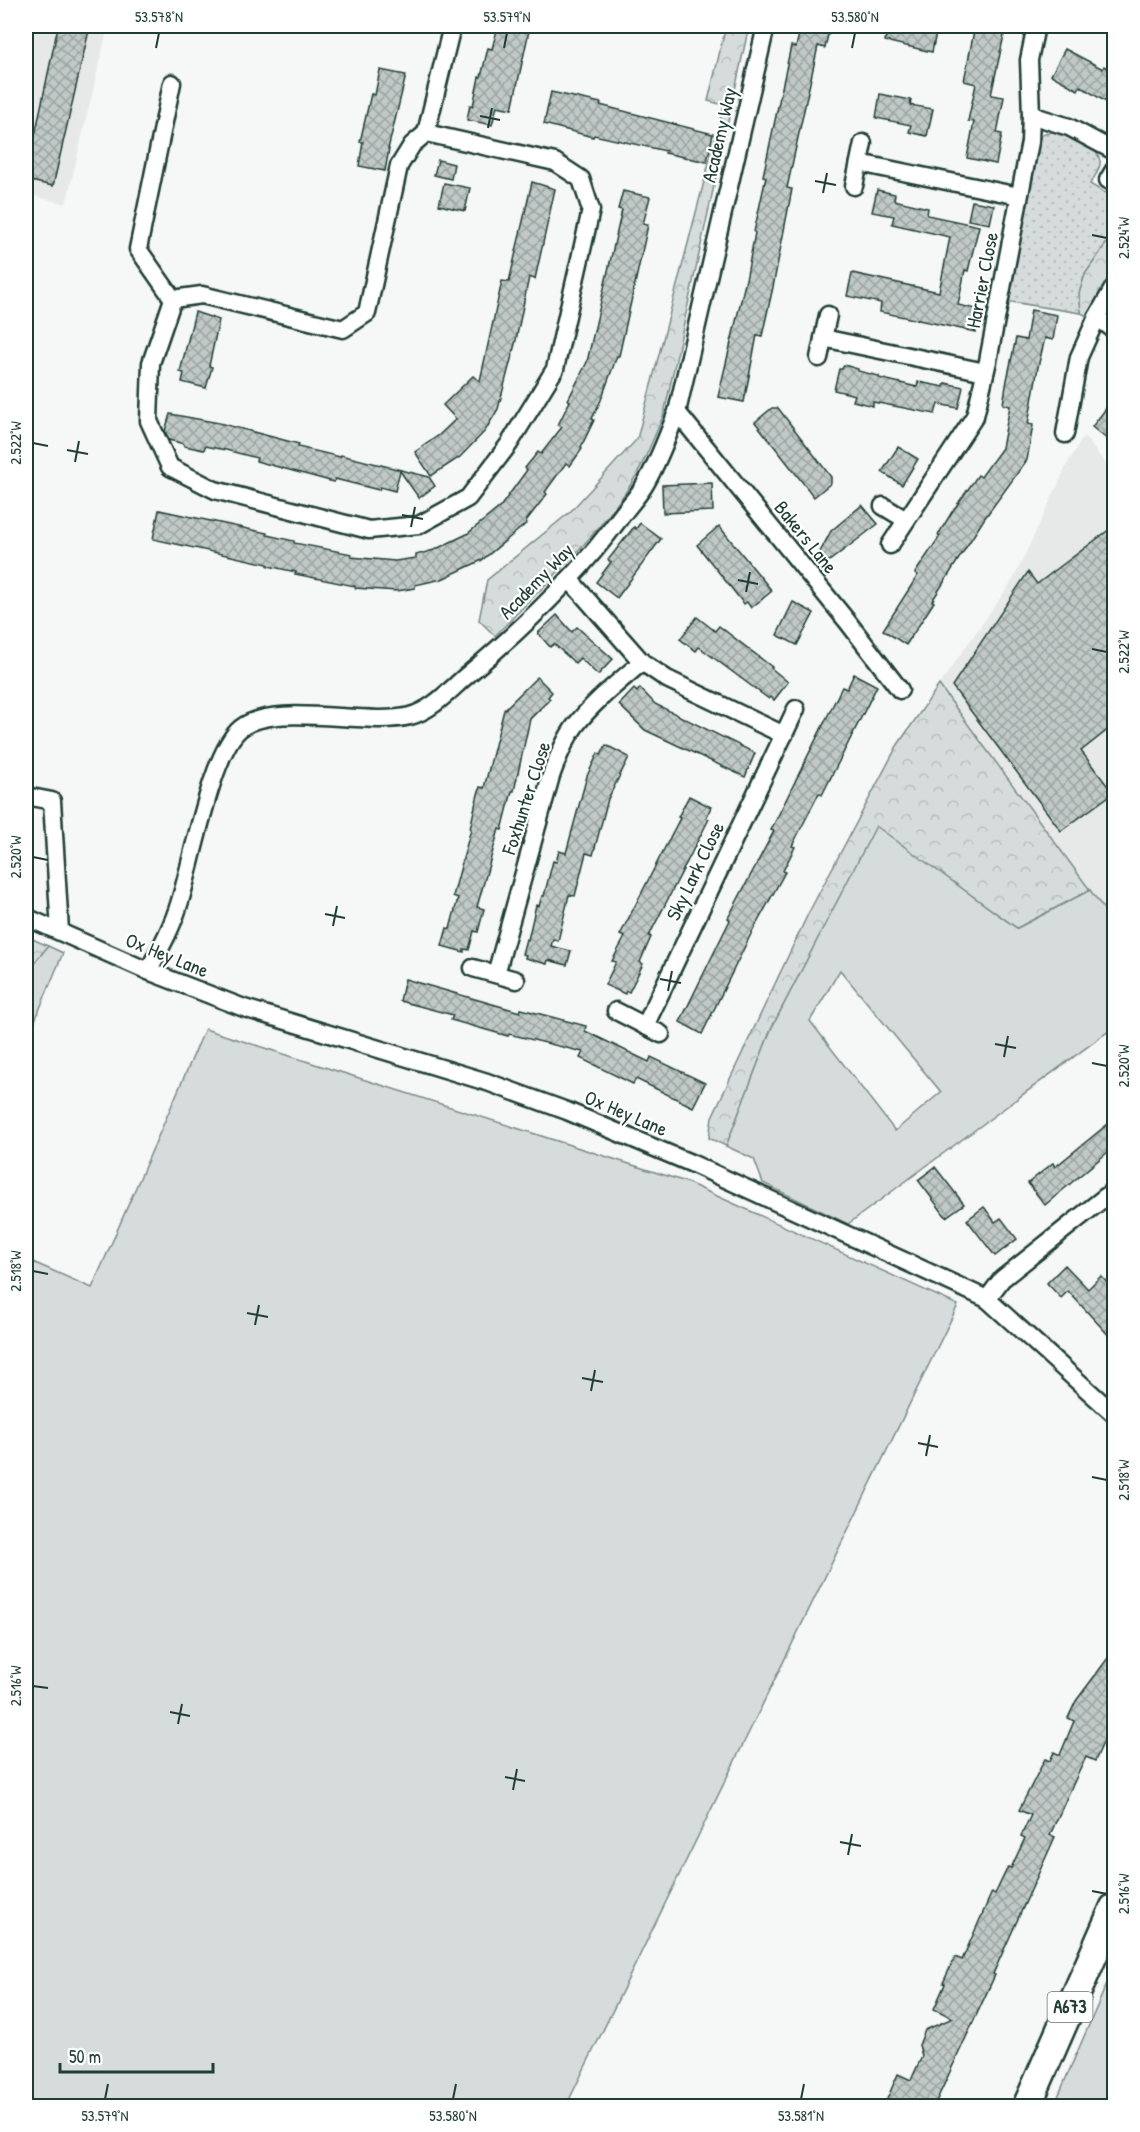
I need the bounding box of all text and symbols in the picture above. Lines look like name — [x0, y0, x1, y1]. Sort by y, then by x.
text: 53.578°N — [135, 6, 183, 27]
text: 53.579°N — [483, 6, 531, 27]
text: 53.580°N — [831, 6, 879, 27]
street label: Academy Way — [695, 85, 743, 185]
text: 2.524°W — [1113, 216, 1134, 259]
street label: Harrier Close — [959, 230, 1004, 330]
text: 2.522°W — [5, 421, 26, 465]
street label: Bakers Lane — [769, 495, 844, 579]
street label: Academy Way — [492, 537, 579, 625]
text: 2.522°W — [1113, 630, 1134, 674]
street label: Foxhunter Close — [494, 738, 556, 859]
street label: Sky Lark Close — [659, 817, 730, 925]
text: 2.520°W — [5, 835, 26, 879]
street label: Ox Hey Lane — [122, 926, 213, 983]
text: 2.520°W — [1113, 1044, 1134, 1088]
street label: Ox Hey Lane — [581, 1083, 672, 1142]
text: 2.518°W — [5, 1250, 26, 1292]
text: 2.518°W — [1113, 1459, 1134, 1501]
text: 2.516°W — [5, 1665, 26, 1706]
text: 2.516°W — [1113, 1873, 1134, 1914]
road number: A673 — [1048, 1992, 1092, 2022]
scale bar — [60, 2036, 213, 2074]
text: 50 m — [69, 2044, 101, 2069]
text: 53.579°N — [81, 2105, 129, 2126]
text: 53.580°N — [429, 2105, 477, 2126]
text: 53.581°N — [778, 2105, 824, 2126]

